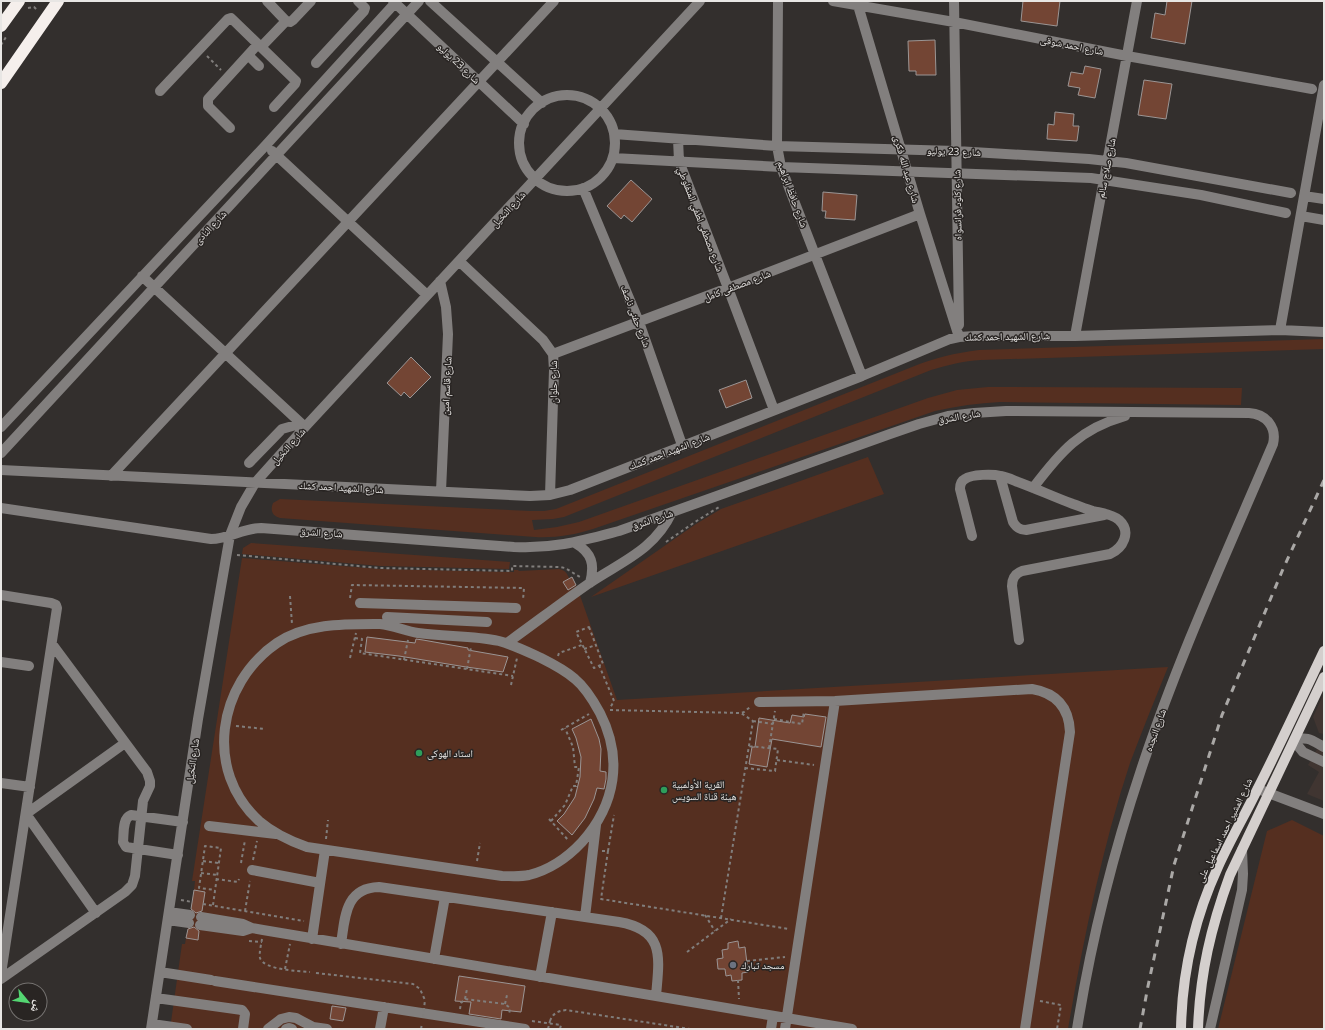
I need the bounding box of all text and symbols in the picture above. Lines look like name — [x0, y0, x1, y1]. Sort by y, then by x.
street label: شارع احمد شوقى — [1039, 32, 1105, 58]
street label: شارع 23 يوليو — [434, 39, 484, 87]
street label: شارع عبد الله فكرى — [891, 133, 923, 205]
street label: شارع صلاح سالم — [1093, 136, 1120, 199]
street label: شارع 23 يوليو — [927, 143, 982, 159]
street label: شارع حافظ ابراهيم — [773, 158, 812, 230]
street label: شارع مصطفى لطفي المنفلوطي — [673, 165, 728, 274]
street label: شارع كلود فرانسواه — [949, 169, 965, 240]
street label: شارع النخيل — [487, 187, 529, 230]
street label: شارع النادى — [191, 207, 230, 247]
street label: شارع مصطفى كامل — [701, 266, 773, 304]
street label: شارع حفنى ناصف — [618, 283, 654, 349]
street label: شارع الشهيد احمد كشك — [964, 328, 1050, 344]
street label: شارع قاسم امين — [437, 356, 456, 416]
street label: شارع حلوان — [546, 360, 560, 404]
street label: شارع الشرق — [937, 406, 982, 426]
street label: شارع النخيل — [268, 424, 309, 467]
street label: شارع الشهيد احمد كشك — [626, 429, 712, 473]
street label: شارع الشهيد احمد كشك — [298, 478, 385, 496]
street label: شارع الشرق — [629, 505, 675, 533]
street label: شارع الشرق — [299, 524, 343, 541]
street label: شارع النجده — [1141, 706, 1169, 753]
street label: شارع النخيل — [182, 737, 202, 784]
place label: استاد الهوكى — [427, 746, 473, 760]
marker: استاد الهوكى — [414, 748, 424, 758]
street label: شارع المشير احمد اسماعيل على — [1193, 775, 1256, 885]
place label: القرية الأولمبية هيئة قناة السويس — [672, 777, 736, 803]
marker: القرية الأولمبية هيئة قناة السويس — [659, 785, 669, 795]
place label: مسجد تبارك — [741, 958, 785, 972]
marker: مسجد تبارك — [728, 960, 738, 970]
north arrow — [8, 982, 48, 1022]
text: ش — [27, 998, 47, 1016]

